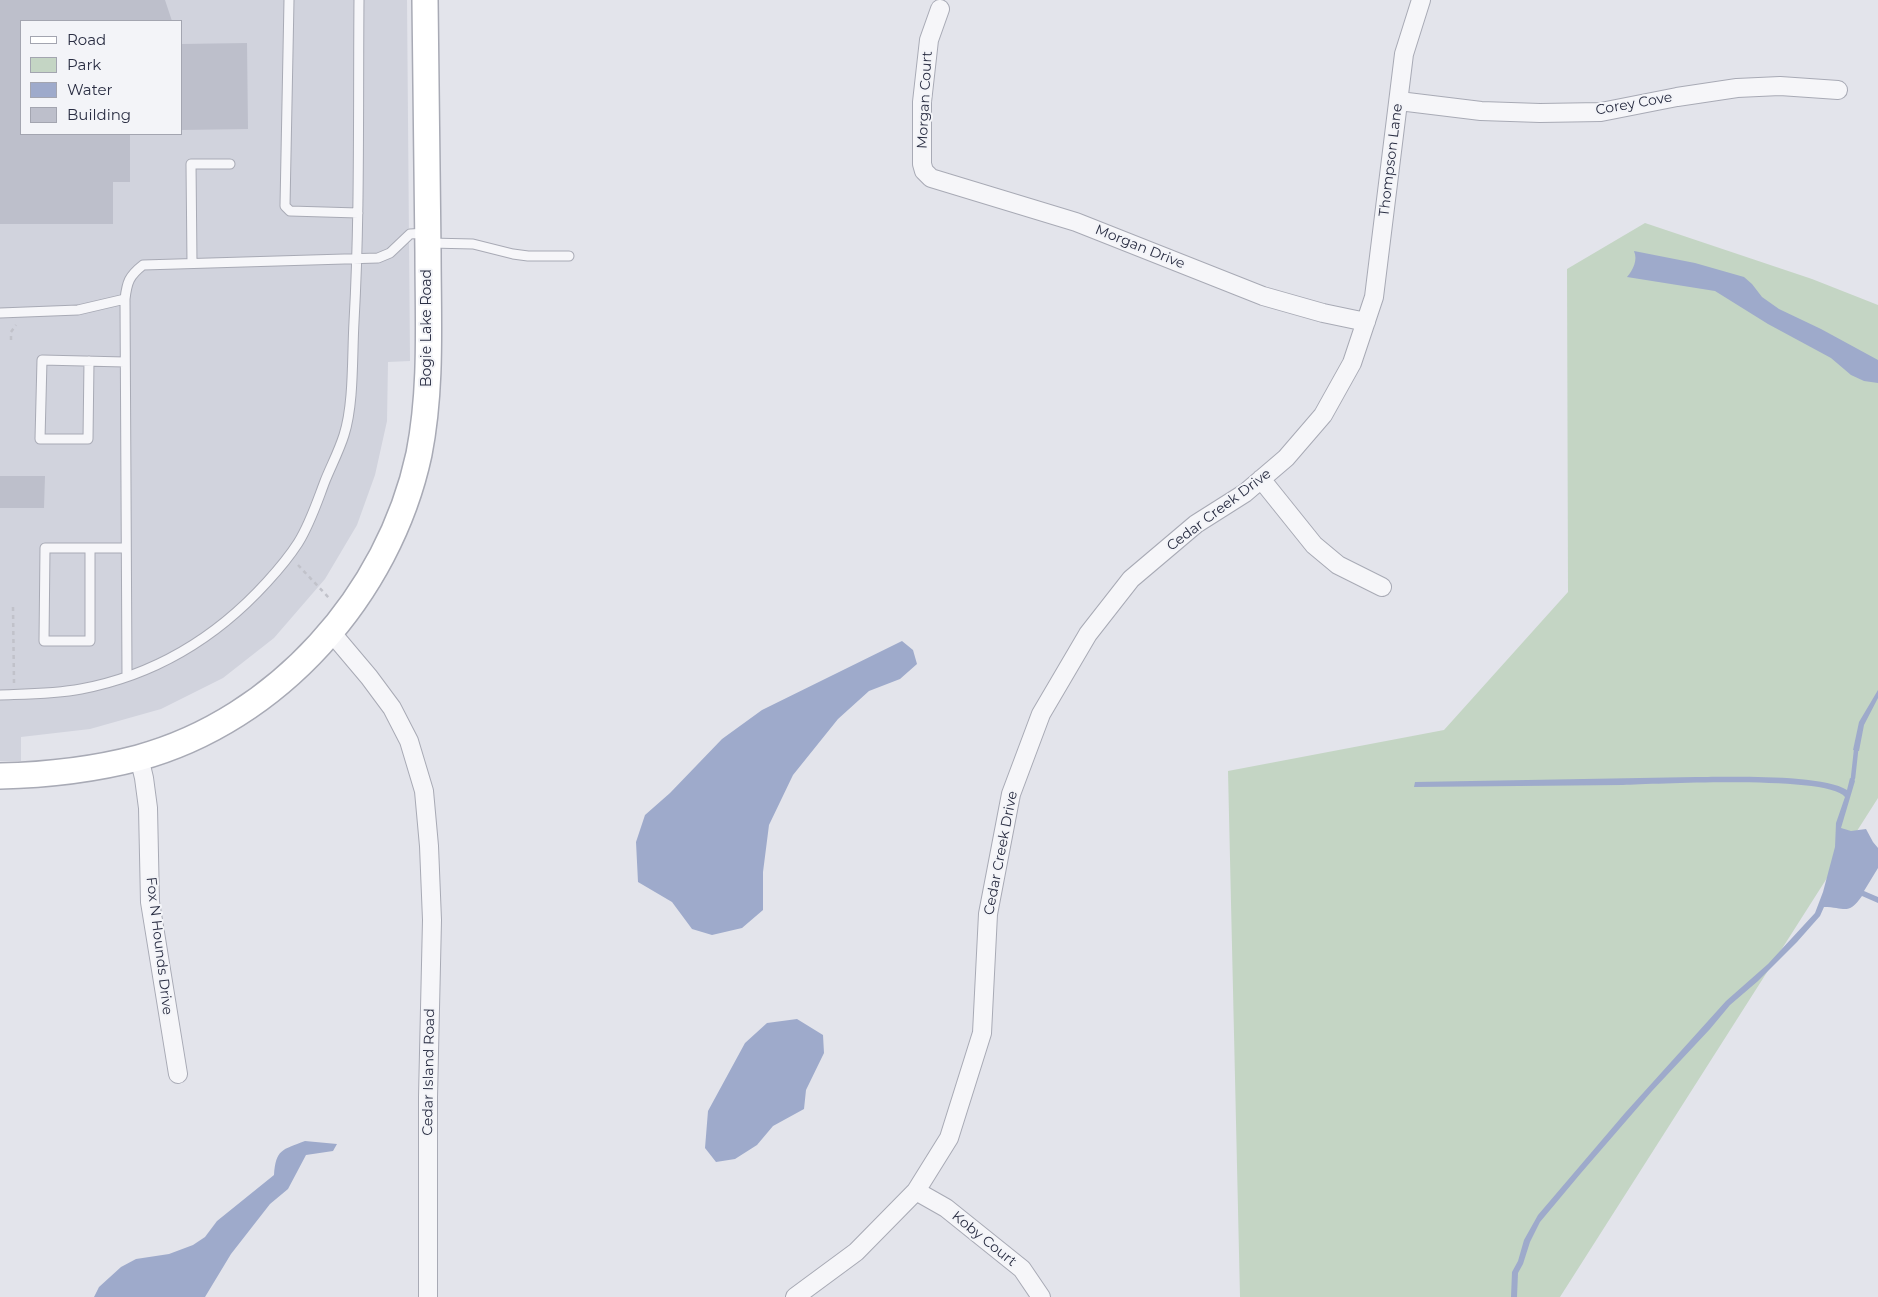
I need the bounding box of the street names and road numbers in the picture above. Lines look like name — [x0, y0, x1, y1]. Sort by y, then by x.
street label: Morgan Court — [914, 51, 936, 149]
street label: Corey Cove — [1594, 89, 1674, 119]
street label: Thompson Lane — [1376, 103, 1406, 217]
street label: Morgan Drive — [1093, 221, 1187, 273]
street label: Bogie Lake Road — [419, 269, 435, 387]
street label: Cedar Creek Drive — [1164, 465, 1274, 555]
street label: Cedar Creek Drive — [981, 790, 1021, 916]
street label: Fox N Hounds Drive — [142, 876, 176, 1016]
street label: Cedar Island Road — [419, 1008, 439, 1136]
street label: Koby Court — [948, 1208, 1020, 1270]

